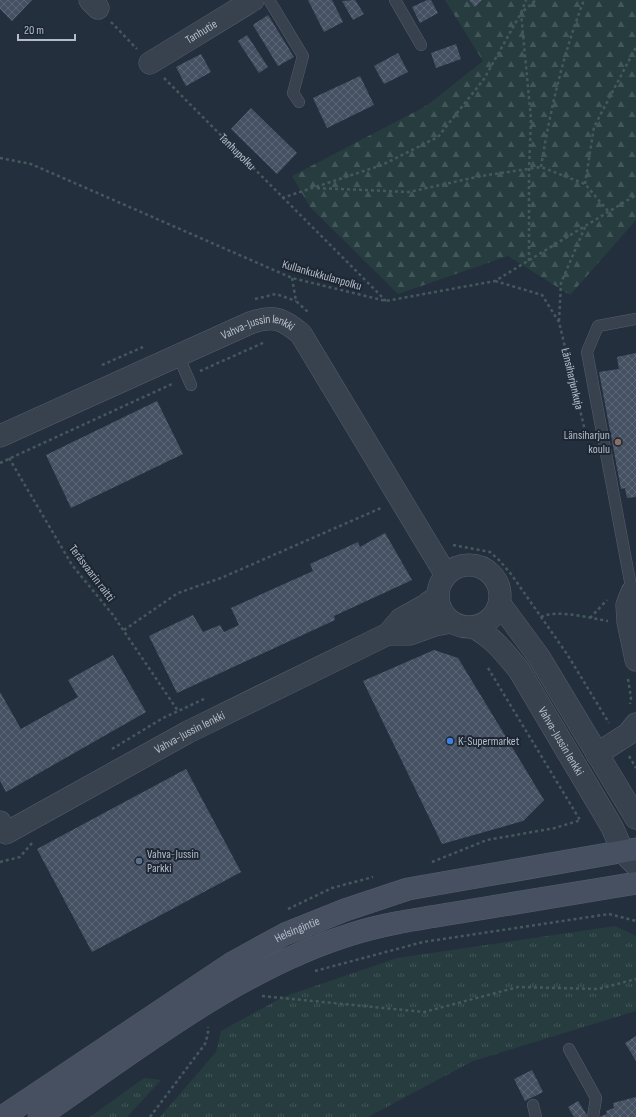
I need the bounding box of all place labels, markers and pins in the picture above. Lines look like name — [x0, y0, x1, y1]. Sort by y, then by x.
place label: Länsiharjun koulu — [564, 428, 610, 457]
marker: Länsiharjun koulu — [613, 437, 623, 447]
place label: K-Supermarket — [458, 734, 520, 749]
marker: K-Supermarket — [445, 736, 455, 746]
place label: Vahva-Jussin Parkki — [147, 847, 199, 876]
marker: Vahva-Jussin Parkki — [134, 856, 144, 866]

